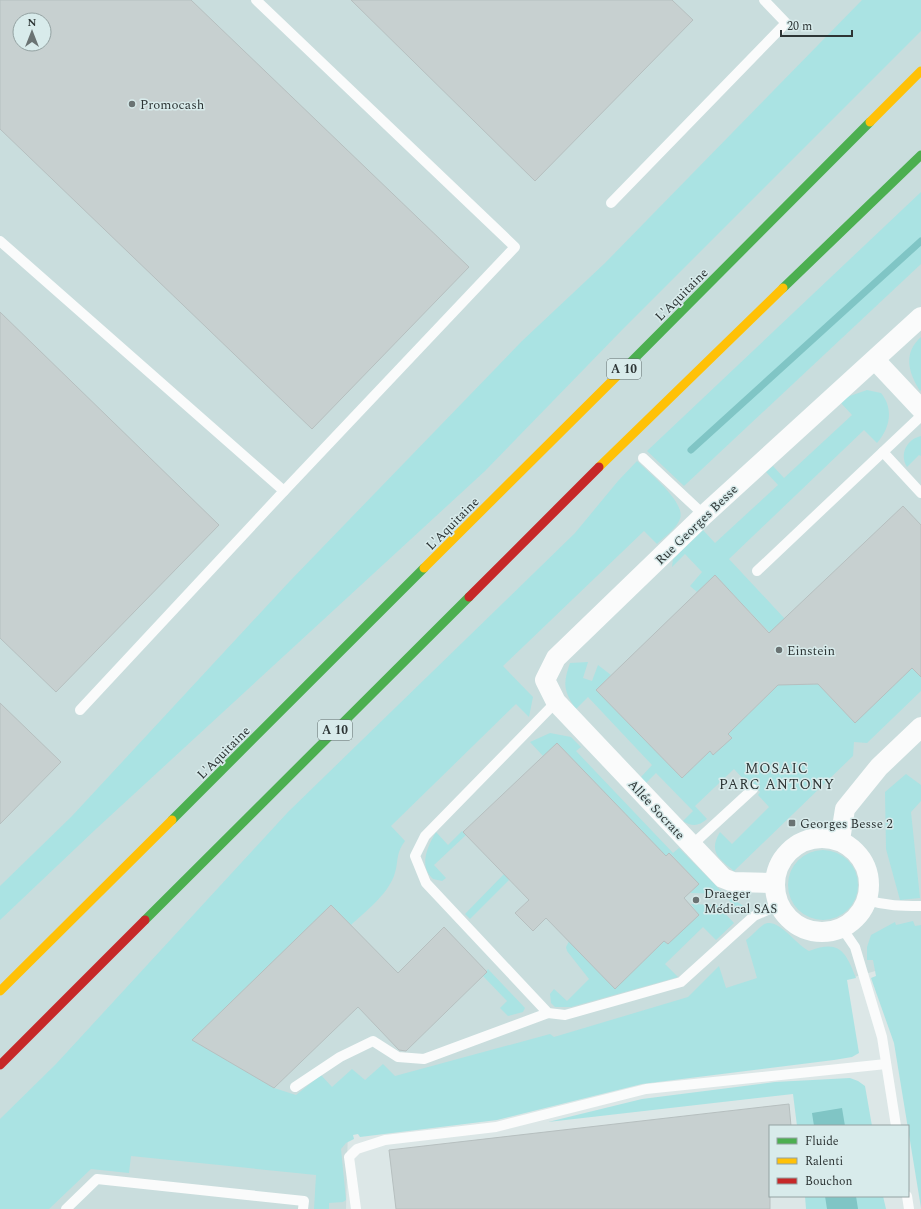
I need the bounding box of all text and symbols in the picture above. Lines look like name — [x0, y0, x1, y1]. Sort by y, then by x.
north arrow — [12, 12, 52, 52]
scale bar — [781, 12, 852, 38]
text: N — [28, 14, 37, 31]
text: 20 m — [787, 17, 812, 36]
place label: Promocash — [140, 95, 205, 115]
marker: Promocash — [127, 99, 137, 109]
street label: L'Aquitaine — [650, 263, 713, 326]
road number: A 10 — [607, 359, 641, 379]
street label: Rue Georges Besse — [651, 480, 743, 570]
street label: L'Aquitaine — [421, 492, 484, 555]
place label: Einstein — [787, 641, 836, 661]
marker: Einstein — [774, 645, 784, 655]
road number: A 10 — [318, 720, 352, 740]
street label: L'Aquitaine — [192, 721, 255, 784]
district label: MOSAIC PARC ANTONY — [719, 758, 835, 795]
street label: Allée Socrate — [623, 775, 690, 844]
place label: Georges Besse 2 — [800, 814, 893, 834]
marker: Georges Besse 2 — [787, 818, 797, 828]
place label: Draeger Médical SAS — [704, 884, 777, 919]
marker: Draeger Médical SAS — [691, 895, 701, 905]
legend — [769, 1125, 909, 1197]
text: Fluide — [805, 1132, 839, 1151]
text: Ralenti — [805, 1152, 843, 1171]
text: Bouchon — [805, 1172, 852, 1191]

